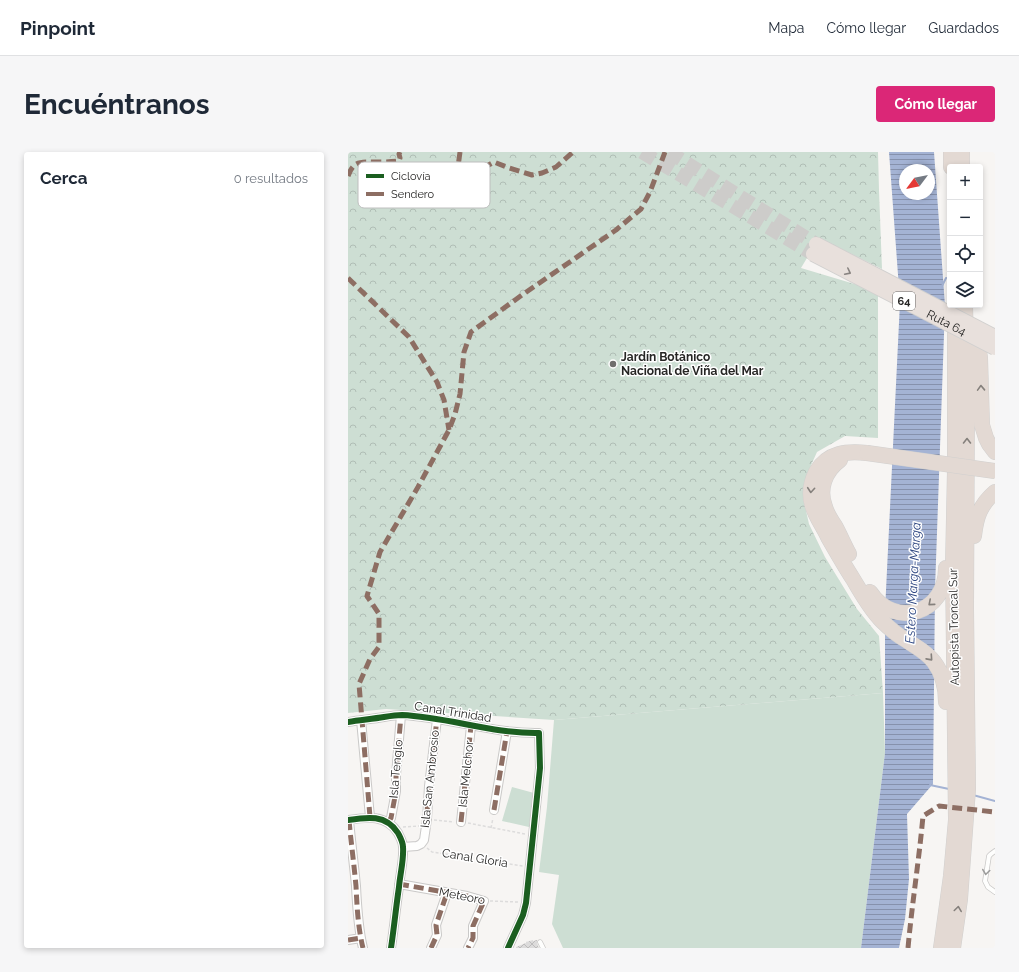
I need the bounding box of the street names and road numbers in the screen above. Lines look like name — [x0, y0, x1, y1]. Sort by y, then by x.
road number: 64 — [893, 292, 915, 310]
street label: Ruta 64 — [924, 307, 969, 339]
street label: Autopista Troncal Sur — [946, 567, 962, 686]
street label: Canal Trinidad — [413, 699, 493, 725]
street label: Isla San Ambrosio — [418, 729, 442, 829]
street label: Isla Tenglo — [386, 739, 406, 799]
street label: Isla Melchor — [456, 739, 477, 808]
street label: Canal Gloria — [441, 846, 509, 870]
street label: Meteoro — [438, 885, 486, 907]

